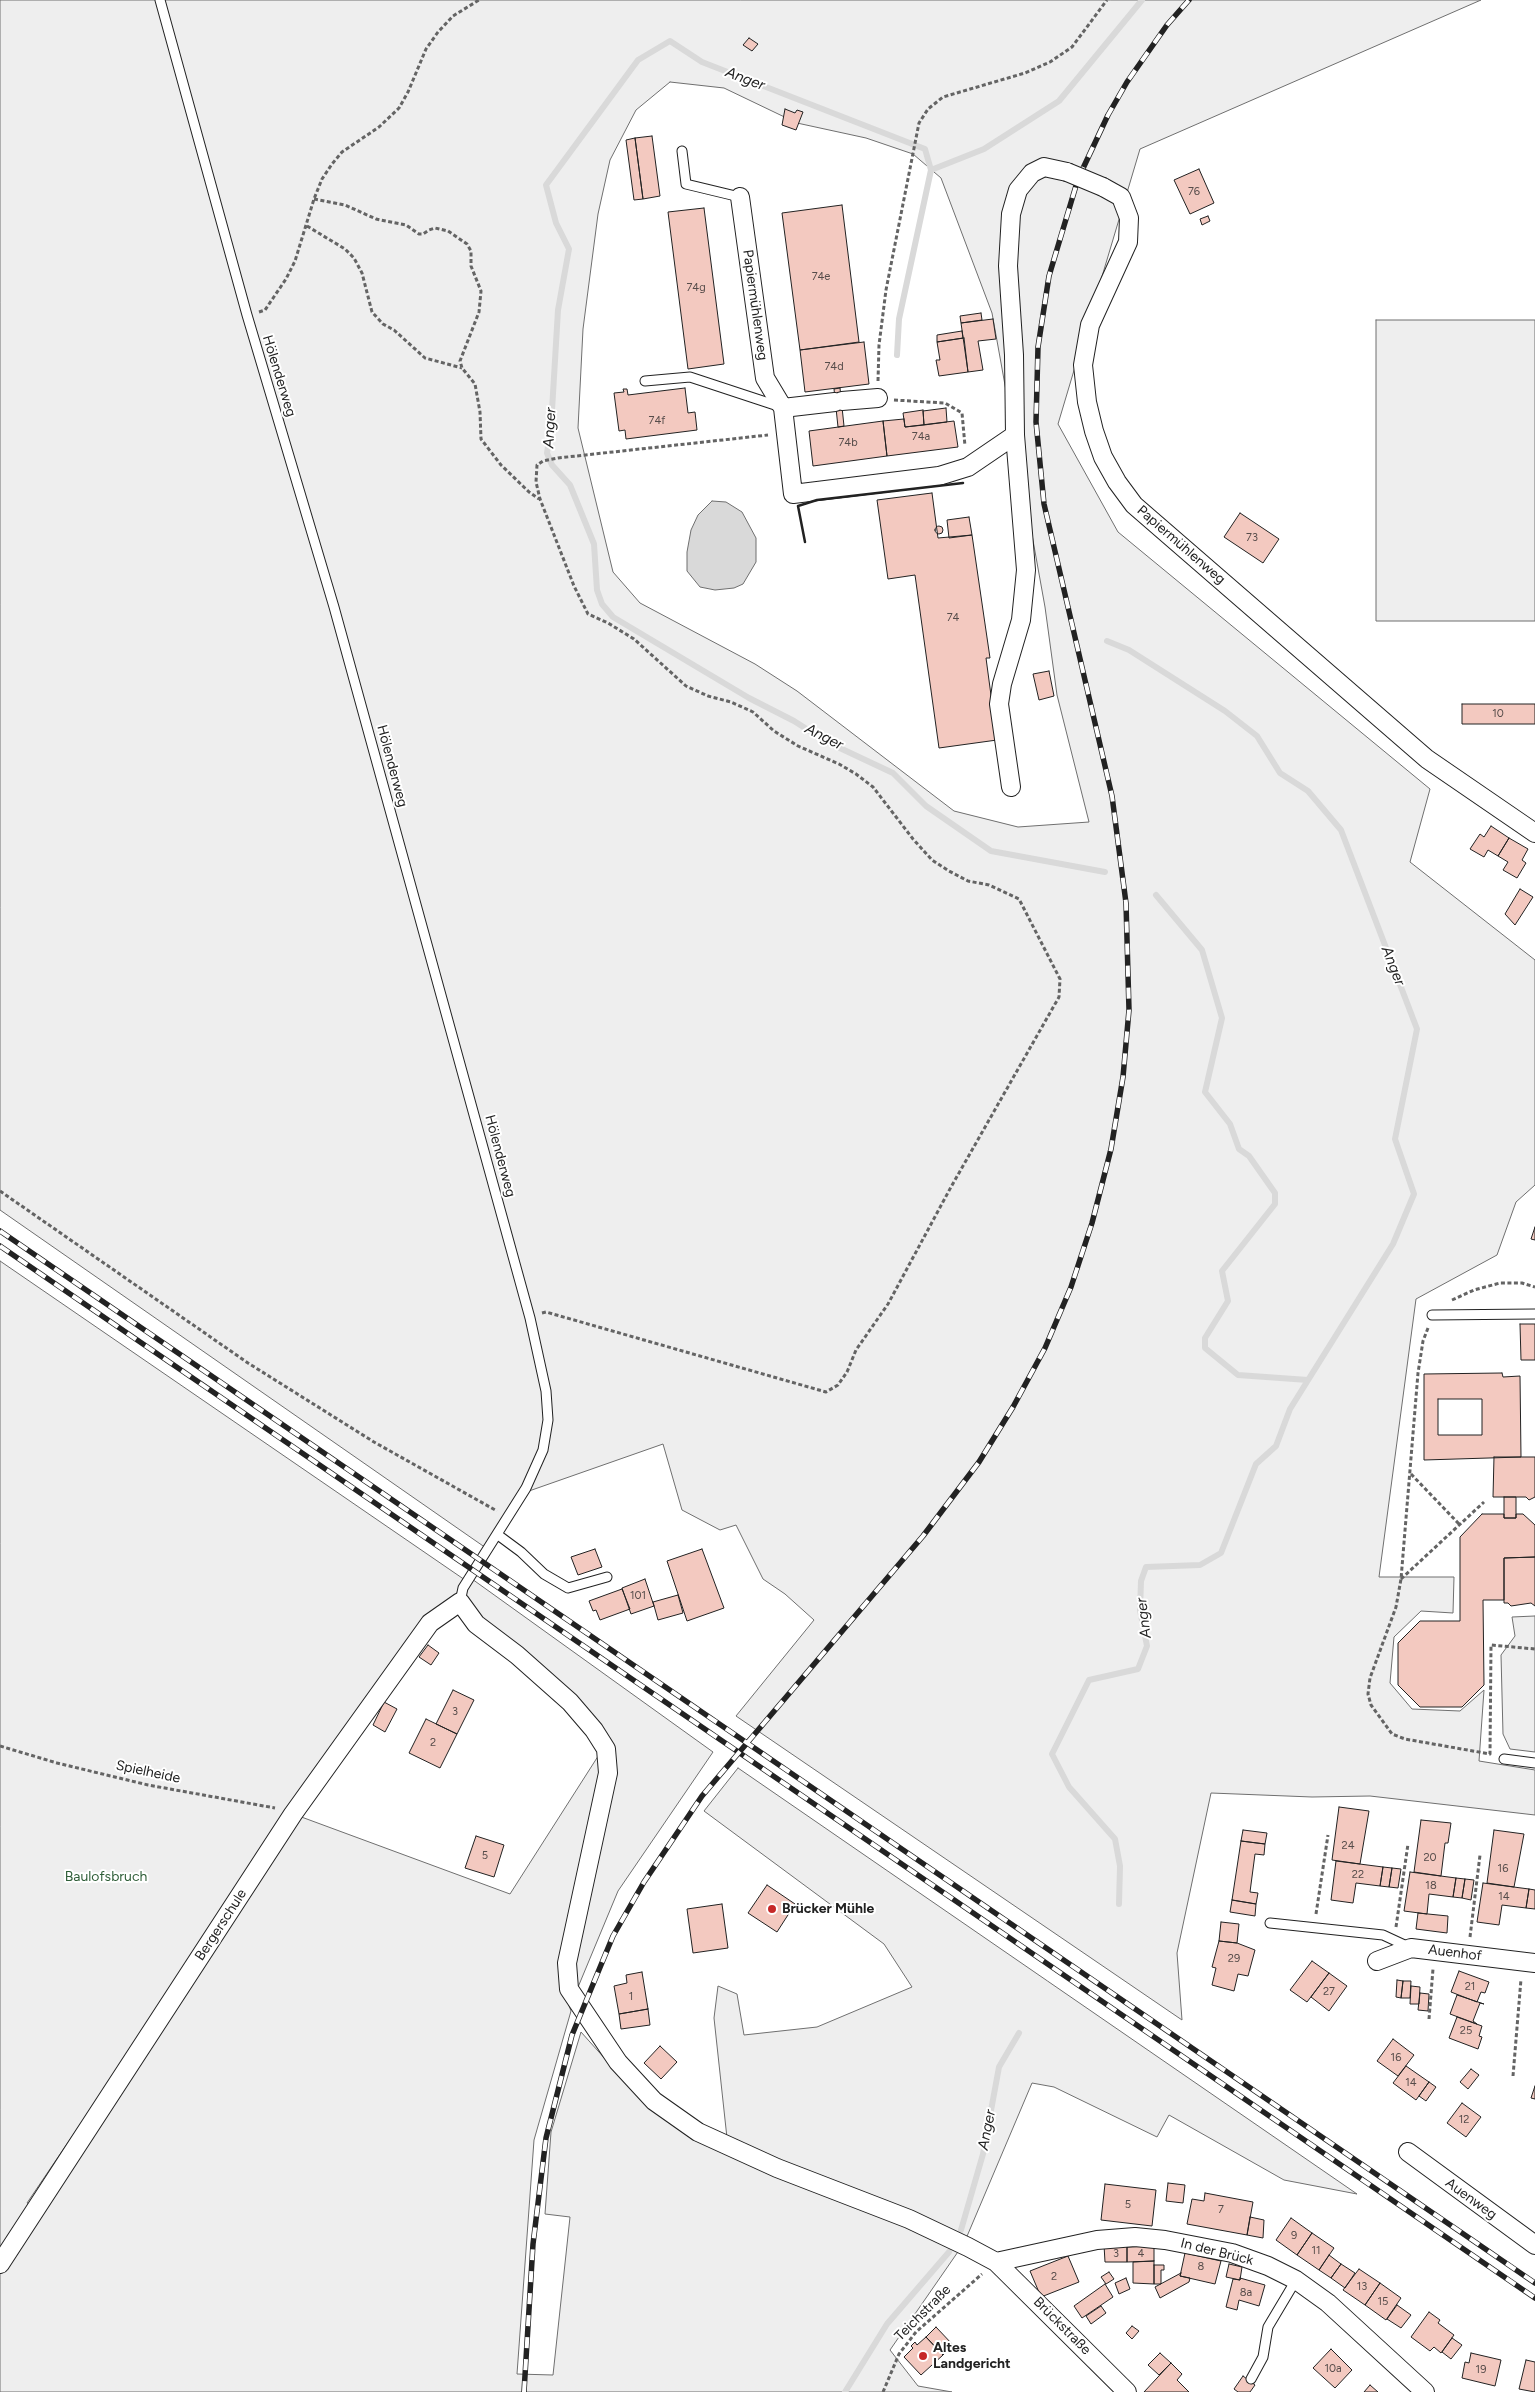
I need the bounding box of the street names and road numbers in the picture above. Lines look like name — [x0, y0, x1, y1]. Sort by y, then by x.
street label: Papiermühlenweg — [739, 249, 771, 361]
street label: Hölenderweg — [259, 333, 299, 419]
street label: Papiermühlenweg — [1133, 502, 1229, 588]
street label: Hölenderweg — [373, 723, 411, 809]
street label: Hölenderweg — [481, 1113, 519, 1199]
street label: Spielheide — [114, 1757, 182, 1787]
street label: Bergerschule — [192, 1886, 250, 1964]
street label: Auenhof — [1427, 1941, 1483, 1965]
street label: Auenweg — [1442, 2175, 1500, 2223]
street label: In der Brück — [1179, 2235, 1255, 2269]
street label: Teichstraße — [891, 2281, 955, 2345]
street label: Brückstraße — [1030, 2294, 1094, 2358]

